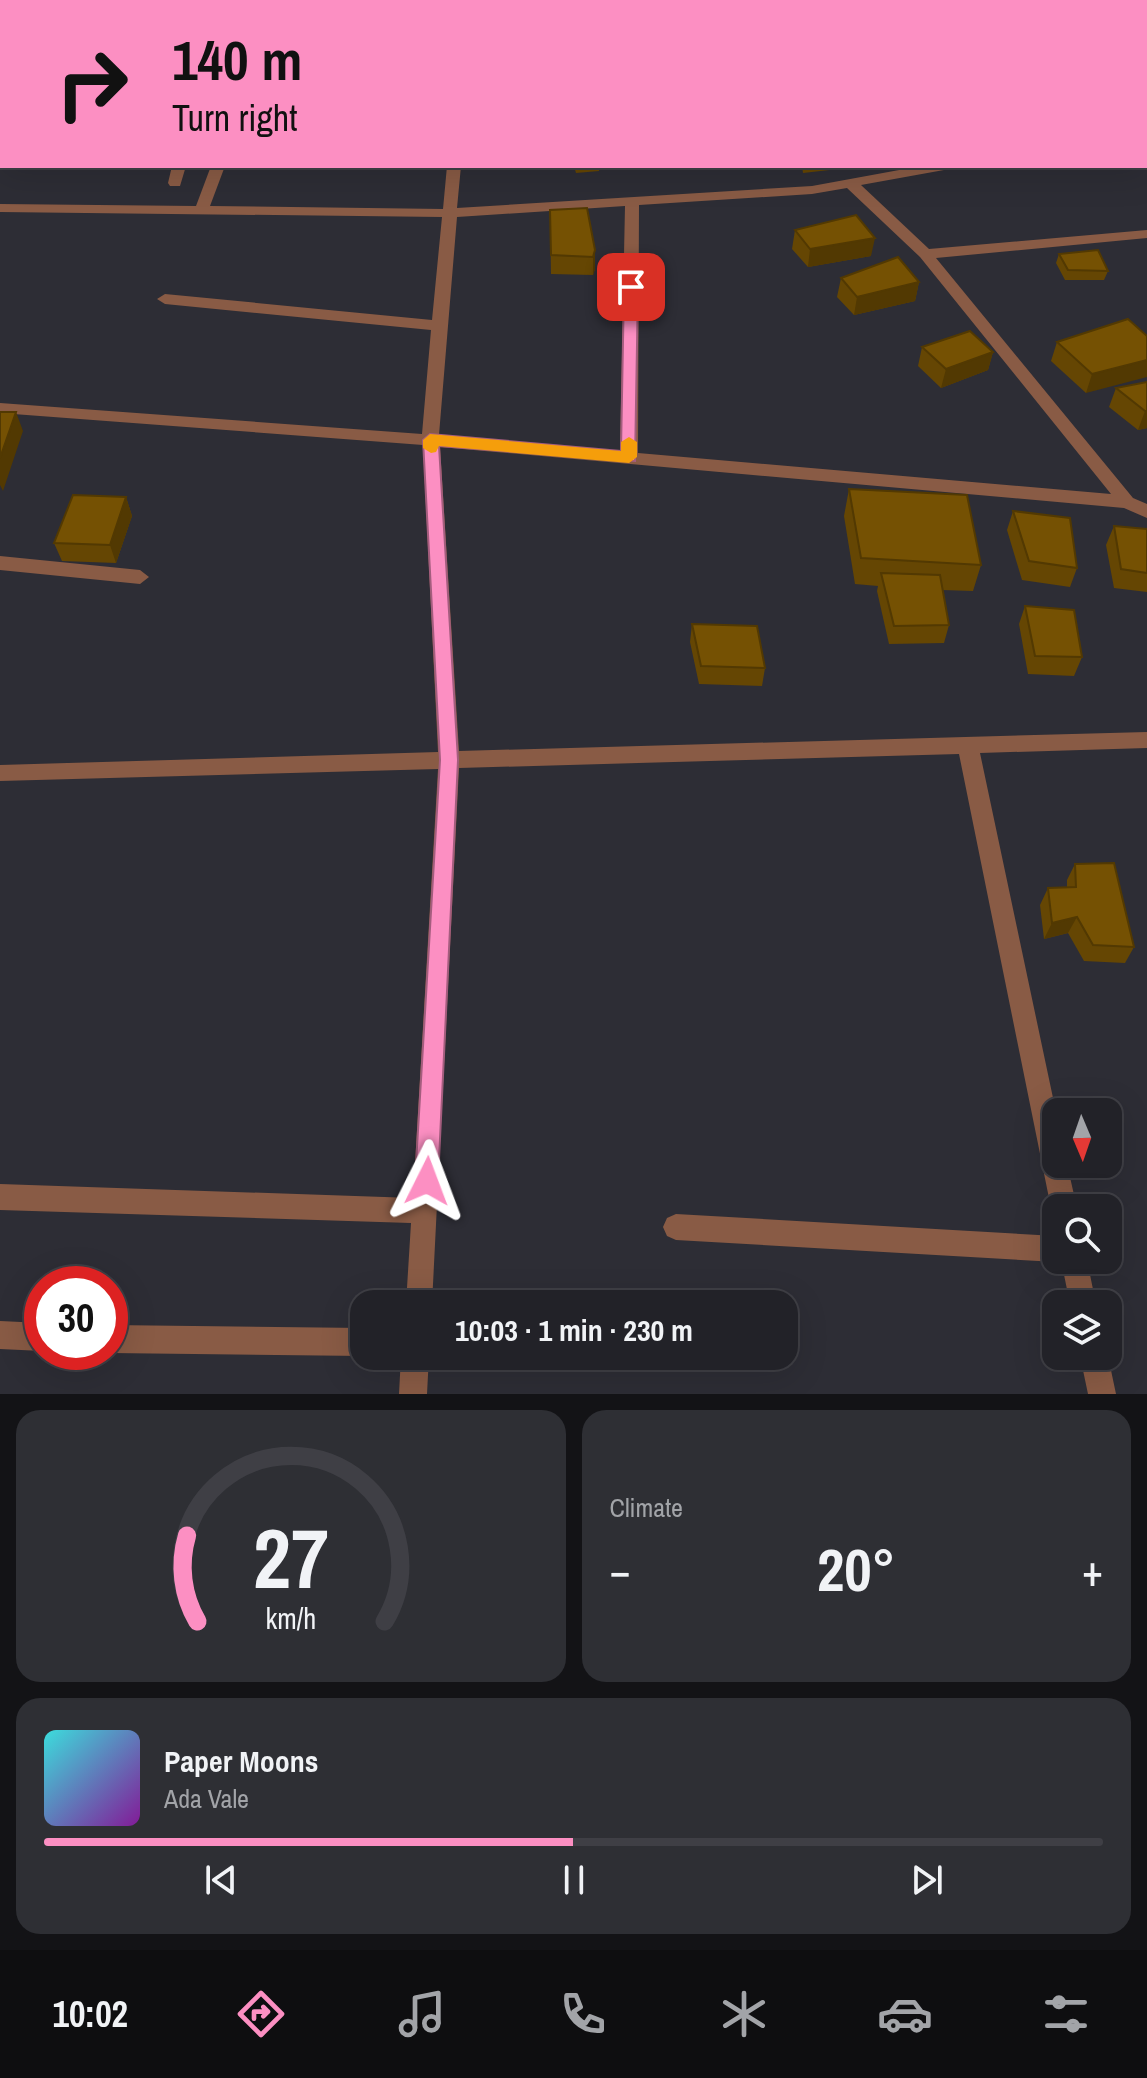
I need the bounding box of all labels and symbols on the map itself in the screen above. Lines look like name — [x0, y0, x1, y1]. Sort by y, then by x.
pin — [597, 253, 665, 321]
north arrow — [1042, 1098, 1122, 1178]
position arrow — [385, 1139, 469, 1223]
speed limit sign: 30 — [24, 1266, 128, 1370]

